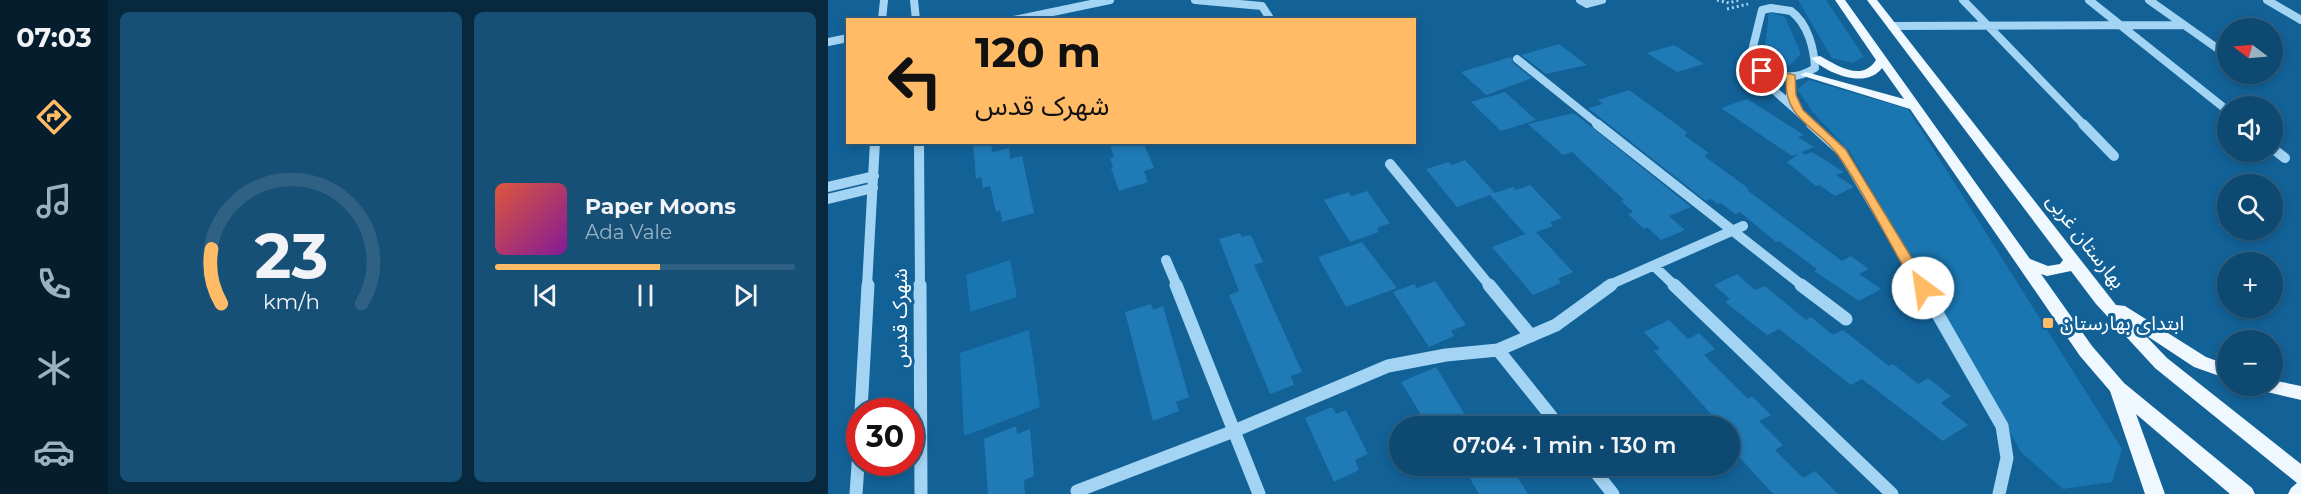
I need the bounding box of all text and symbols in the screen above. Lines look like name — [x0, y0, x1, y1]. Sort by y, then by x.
north arrow — [2217, 18, 2283, 84]
map controls — [2217, 18, 2283, 396]
text: 07:03 — [16, 21, 92, 54]
text: 120 m — [975, 26, 1101, 78]
icon: left — [876, 42, 954, 120]
pin — [1736, 45, 1787, 96]
icon: arrive — [1745, 54, 1778, 87]
text: شهرک قدس — [975, 89, 1109, 122]
icon: directions — [33, 96, 75, 138]
button: sound — [2217, 96, 2283, 162]
button: search — [2217, 174, 2283, 240]
icon: music — [33, 180, 75, 222]
street label: بهارستان غربی — [2042, 189, 2130, 293]
text: Paper Moons — [585, 193, 736, 220]
text: 23 — [254, 218, 328, 294]
text: Ada Vale — [585, 220, 672, 244]
button: + — [2217, 252, 2283, 318]
position arrow — [1891, 256, 1955, 320]
icon: phone — [33, 263, 75, 305]
street label: شهرک قدس — [888, 268, 912, 368]
icon: previous — [529, 279, 562, 312]
icon: pause — [629, 279, 662, 312]
icon: next — [729, 279, 762, 312]
text: km/h — [262, 288, 320, 314]
place label: ابتدای بهارستان — [2060, 311, 2184, 335]
marker: ابتدای بهارستان — [2041, 316, 2055, 330]
button: − — [2217, 330, 2283, 396]
icon: climate — [33, 347, 75, 389]
speed limit sign: 30 — [846, 398, 924, 476]
icon: car — [33, 431, 75, 473]
text: 07:04 · 1 min · 130 m — [1453, 432, 1676, 459]

